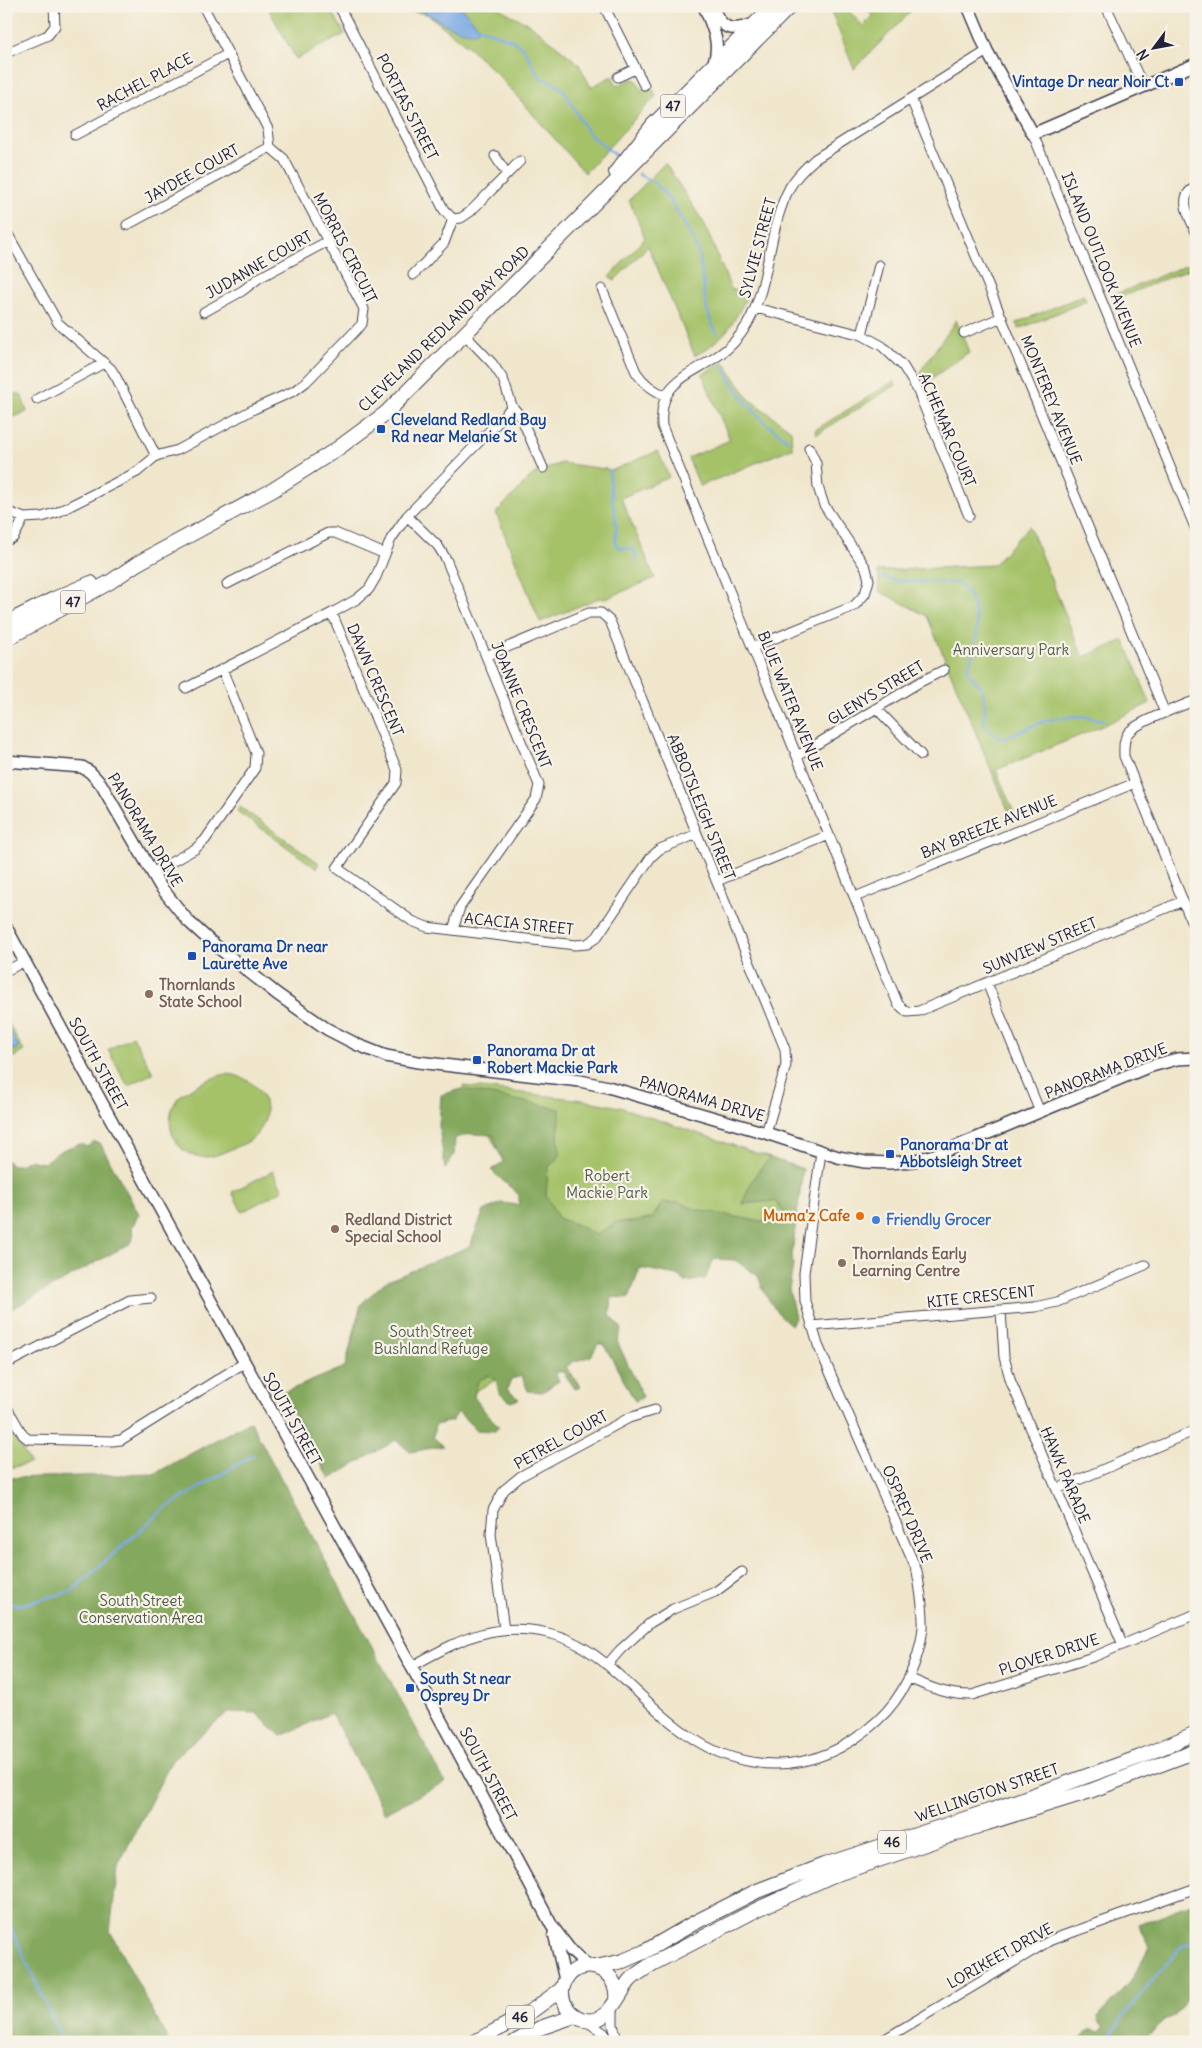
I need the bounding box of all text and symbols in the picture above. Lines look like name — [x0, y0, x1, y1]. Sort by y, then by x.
north arrow — [1130, 22, 1180, 72]
text: N — [1133, 46, 1153, 64]
street label: RACHEL PLACE — [94, 48, 196, 115]
street label: PORTIAS STREET — [372, 50, 443, 163]
place label: Vintage Dr near Noir Ct — [1012, 72, 1170, 92]
marker: Vintage Dr near Noir Ct — [1173, 76, 1185, 88]
road number: 47 — [660, 94, 686, 118]
street label: JAYDEE COURT — [141, 140, 243, 207]
street label: ISLAND OUTLOOK AVENUE — [1058, 169, 1145, 350]
street label: MORRIS CIRCUIT — [309, 189, 382, 306]
street label: SYLVIE STREET — [735, 196, 780, 300]
street label: JUDANNE COURT — [202, 226, 316, 303]
street label: CLEVELAND REDLAND BAY ROAD — [354, 242, 533, 416]
street label: MONTEREY AVENUE — [1017, 332, 1086, 467]
street label: ACHEMAR COURT — [915, 370, 980, 490]
place label: Cleveland Redland Bay Rd near Melanie St — [391, 410, 547, 446]
marker: Cleveland Redland Bay Rd near Melanie St — [375, 423, 387, 435]
road number: 47 — [60, 590, 86, 614]
street label: DAWN CRESCENT — [343, 621, 408, 739]
street label: BLUE WATER AVENUE — [754, 628, 827, 774]
street label: JOANNE CRESCENT — [487, 638, 556, 771]
park label: Anniversary Park — [953, 640, 1070, 659]
street label: GLENYS STREET — [824, 656, 928, 729]
street label: ABBOTSLEIGH STREET — [663, 731, 740, 883]
street label: PANORAMA DRIVE — [104, 769, 187, 890]
street label: BAY BREEZE AVENUE — [918, 790, 1060, 863]
street label: ACACIA STREET — [463, 908, 575, 939]
street label: SUNVIEW STREET — [980, 913, 1100, 978]
place label: Panorama Dr near Laurette Ave — [202, 937, 329, 973]
marker: Panorama Dr near Laurette Ave — [186, 950, 198, 962]
place label: Thornlands State School — [159, 975, 242, 1011]
marker: Thornlands State School — [143, 988, 155, 1000]
street label: SOUTH STREET — [65, 1014, 132, 1114]
street label: PANORAMA DRIVE — [1042, 1038, 1170, 1103]
place label: Panorama Dr at Robert Mackie Park — [487, 1041, 618, 1077]
marker: Panorama Dr at Robert Mackie Park — [471, 1054, 483, 1066]
street label: PANORAMA DRIVE — [637, 1072, 767, 1126]
place label: Panorama Dr at Abbotsleigh Street — [900, 1135, 1023, 1172]
marker: Panorama Dr at Abbotsleigh Street — [884, 1148, 896, 1160]
park label: Robert Mackie Park — [566, 1166, 648, 1202]
place label: Muma'z Cafe — [763, 1206, 850, 1225]
place label: Redland District Special School — [345, 1210, 453, 1247]
marker: Muma'z Cafe — [854, 1210, 866, 1222]
place label: Friendly Grocer — [886, 1210, 992, 1230]
marker: Friendly Grocer — [870, 1214, 882, 1226]
marker: Redland District Special School — [329, 1223, 341, 1235]
place label: Thornlands Early Learning Centre — [852, 1244, 967, 1281]
marker: Thornlands Early Learning Centre — [836, 1257, 848, 1269]
street label: KITE CRESCENT — [926, 1281, 1036, 1312]
park label: South Street Bushland Refuge — [374, 1322, 488, 1358]
street label: SOUTH STREET — [259, 1369, 326, 1469]
street label: PETREL COURT — [511, 1406, 611, 1473]
street label: HAWK PARADE — [1037, 1424, 1094, 1526]
street label: OSPREY DRIVE — [878, 1462, 937, 1566]
park label: South Street Conservation Area — [79, 1591, 204, 1627]
street label: PLOVER DRIVE — [996, 1629, 1102, 1680]
place label: South St near Osprey Dr — [420, 1669, 512, 1706]
marker: South St near Osprey Dr — [404, 1682, 416, 1694]
street label: SOUTH STREET — [456, 1724, 521, 1824]
street label: WELLINGTON STREET — [913, 1759, 1061, 1826]
road number: 46 — [878, 1830, 906, 1854]
street label: LORIKEET DRIVE — [943, 1918, 1056, 1993]
road number: 46 — [506, 2005, 534, 2028]

